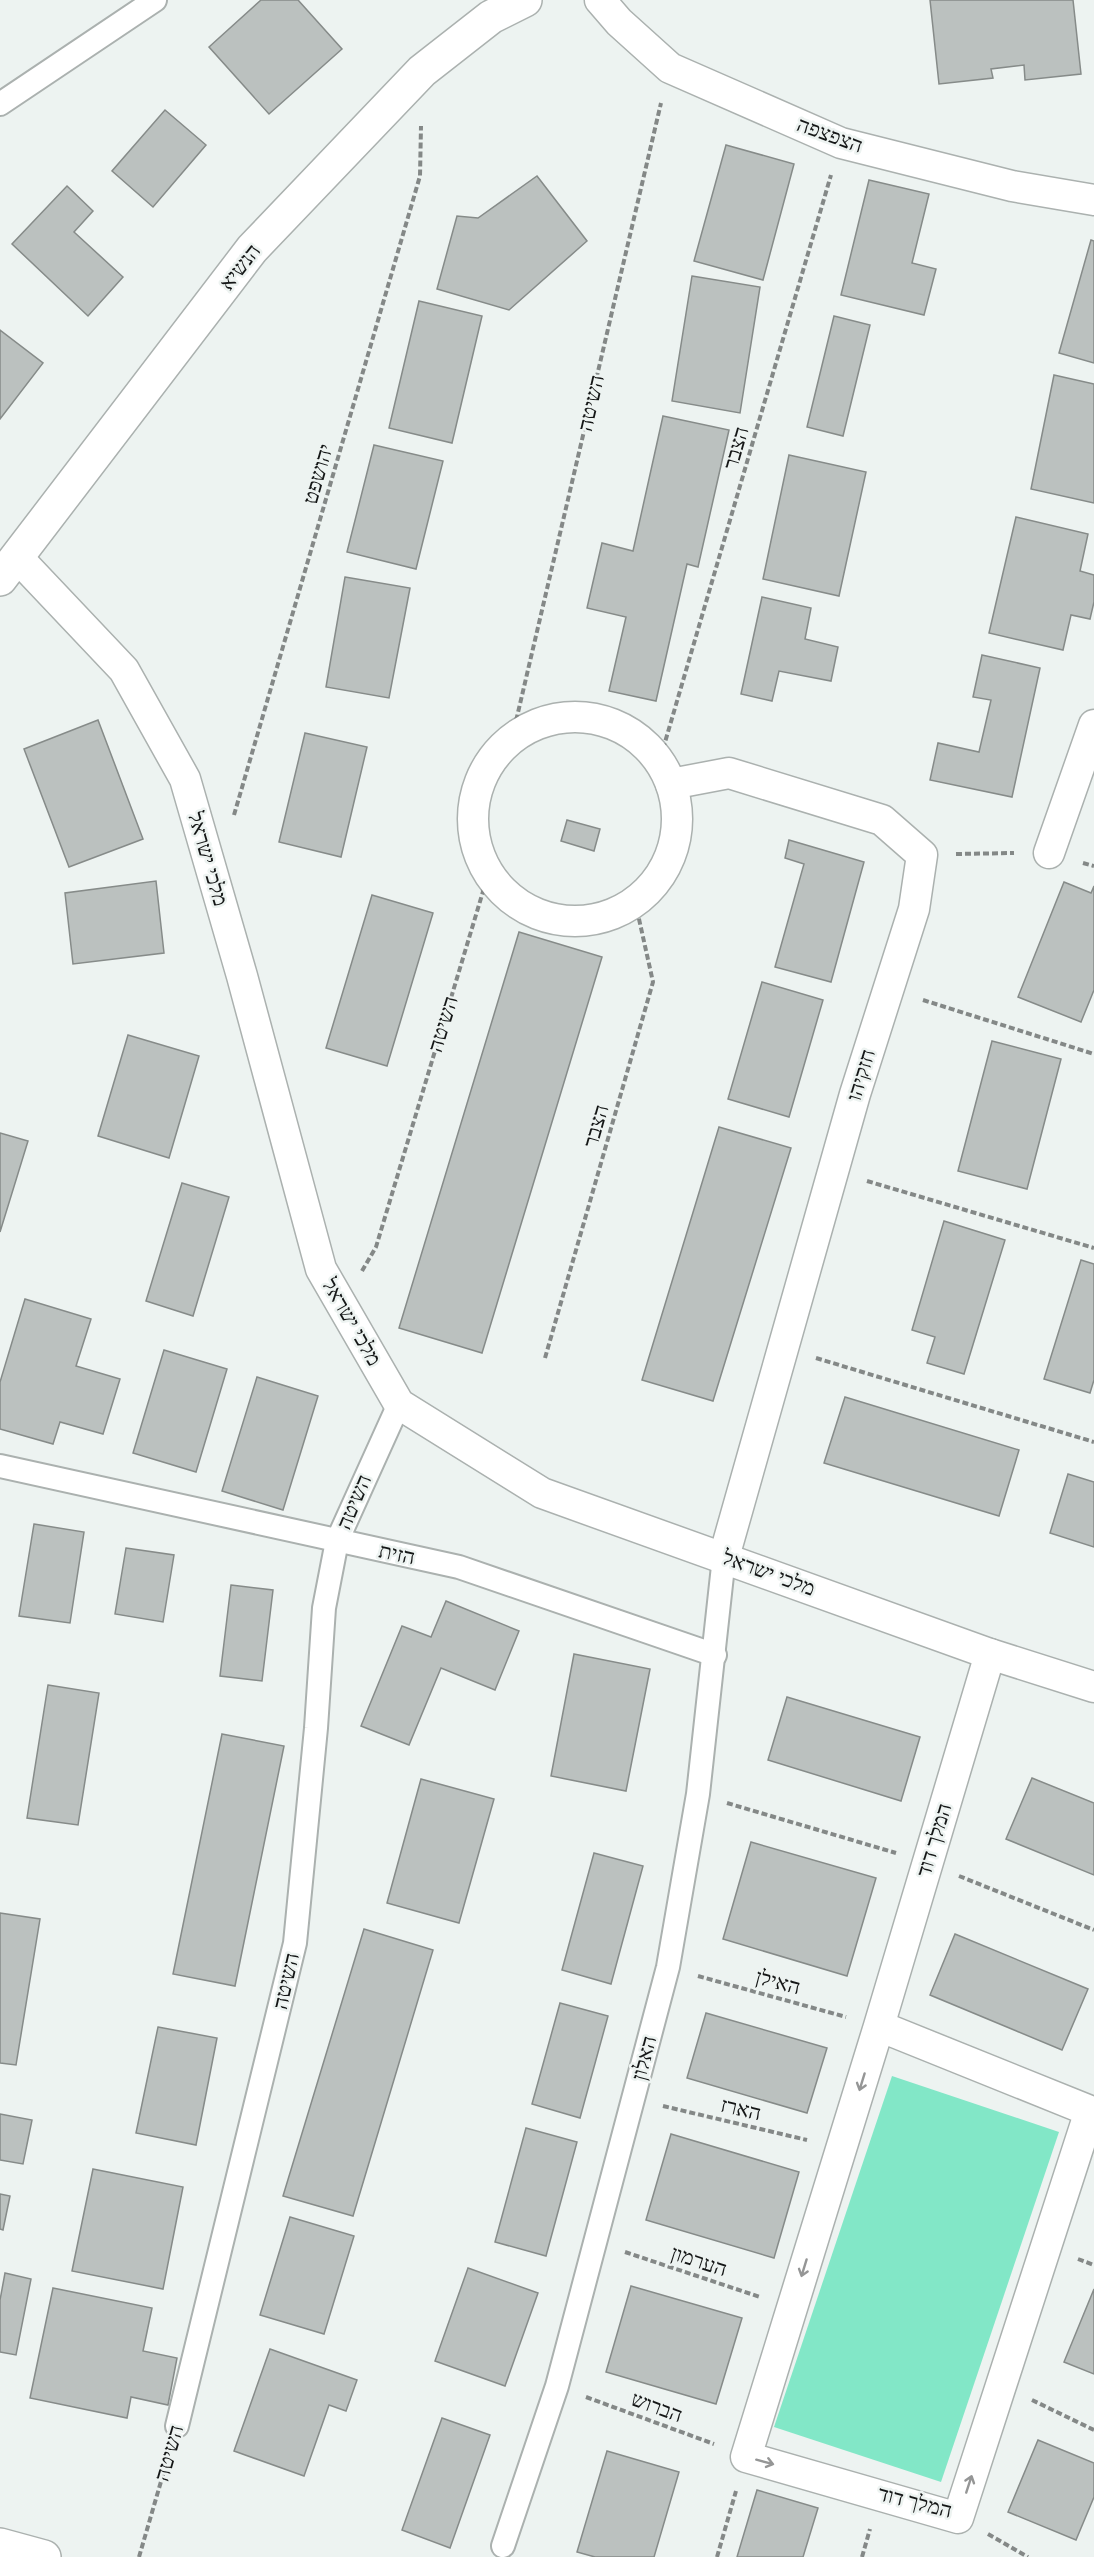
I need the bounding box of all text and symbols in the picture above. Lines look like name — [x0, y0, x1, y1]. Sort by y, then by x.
street label: הצפצפה — [794, 112, 866, 158]
street label: הנשיא — [215, 239, 265, 295]
street label: השיטה — [573, 372, 609, 434]
street label: הצבר — [718, 424, 754, 472]
street label: יהושפט — [298, 441, 338, 507]
street label: מלכי ישראל — [183, 808, 233, 909]
street label: השיטה — [423, 993, 463, 1055]
street label: חזקיהו — [842, 1046, 880, 1104]
street label: הצבר — [578, 1102, 614, 1150]
street label: מלכי ישראל — [317, 1273, 386, 1370]
street label: השיטה — [332, 1471, 376, 1533]
street label: הזית — [377, 1538, 417, 1570]
street label: מלכי ישראל — [719, 1545, 818, 1601]
street label: המלך דוד — [911, 1800, 957, 1880]
street label: השיטה — [268, 1950, 304, 2012]
street label: האילן — [753, 1965, 803, 1999]
street label: האלון — [627, 2033, 661, 2083]
one-way arrow — [856, 2072, 867, 2091]
street label: הארז — [718, 2093, 764, 2125]
street label: הערמון — [668, 2241, 730, 2281]
one-way arrow — [798, 2258, 809, 2277]
street label: הברוש — [628, 2387, 686, 2427]
street label: השיטה — [150, 2422, 188, 2484]
one-way arrow — [755, 2456, 774, 2468]
one-way arrow — [965, 2475, 976, 2494]
street label: המלך דוד — [875, 2481, 955, 2523]

